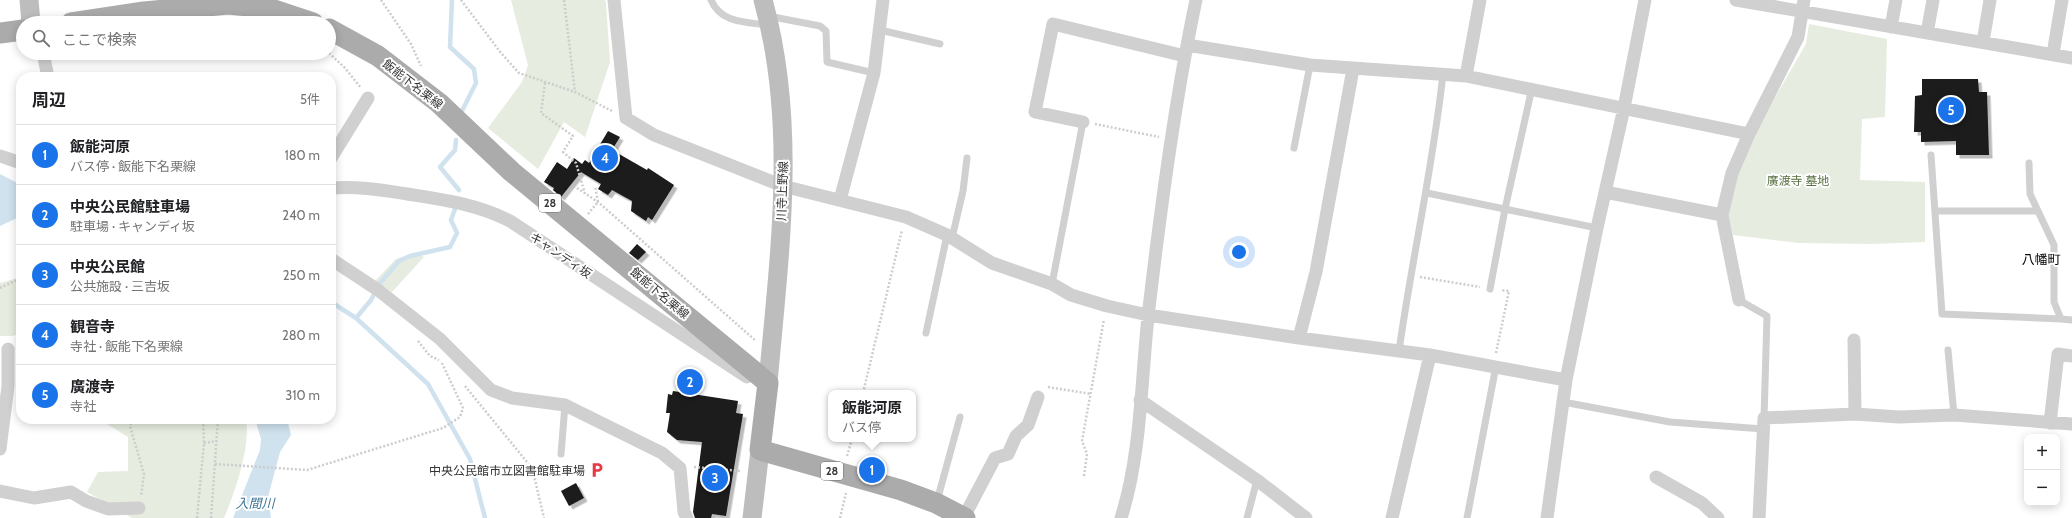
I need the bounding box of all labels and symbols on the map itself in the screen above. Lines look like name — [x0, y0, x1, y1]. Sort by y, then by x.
street label: 飯能下名栗線 — [380, 56, 446, 112]
pin: 5 — [1938, 95, 1964, 125]
pin: 4 — [592, 143, 618, 173]
street label: 川寺上野線 — [773, 161, 791, 221]
park label: 廣渡寺 墓地 — [1767, 173, 1829, 188]
road number: 28 — [539, 194, 561, 212]
street label: キャンディ坂 — [527, 229, 595, 281]
your location — [1229, 242, 1249, 262]
district label: 八幡町 — [2021, 251, 2061, 267]
street label: 飯能下名栗線 — [628, 264, 692, 322]
pin: 2 — [677, 367, 703, 397]
pin: 1 — [859, 455, 885, 485]
parking icon: 中央公民館市立図書館駐車場 — [588, 461, 606, 479]
road number: 28 — [821, 462, 843, 480]
place label: 中央公民館市立図書館駐車場 — [429, 463, 585, 478]
pin: 3 — [702, 463, 728, 493]
water label: 入間川 — [235, 495, 276, 511]

